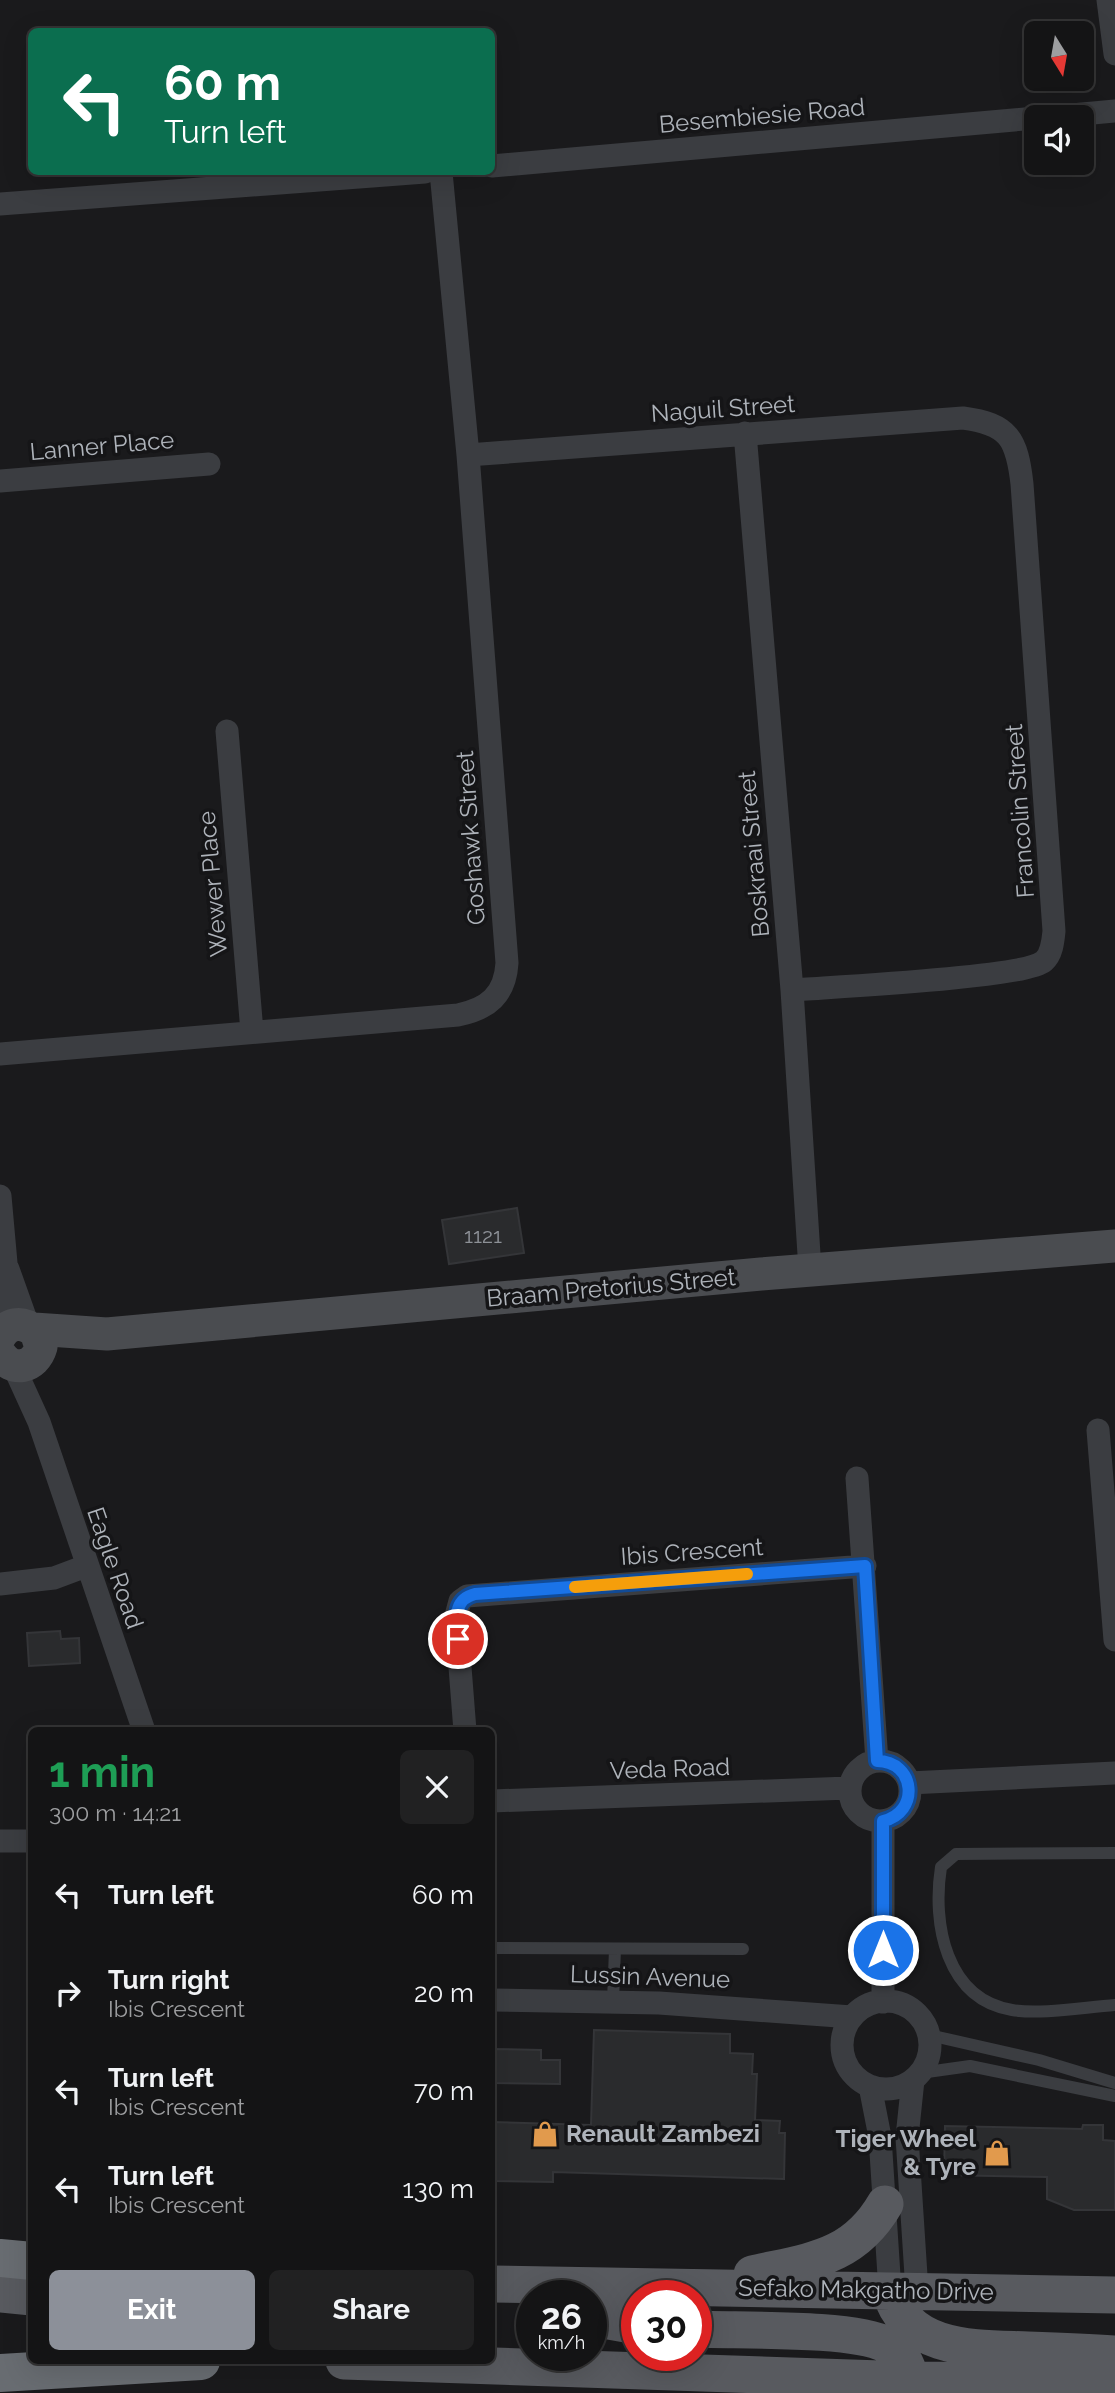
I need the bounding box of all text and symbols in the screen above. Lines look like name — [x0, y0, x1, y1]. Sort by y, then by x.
north arrow — [1024, 21, 1094, 91]
map controls — [1024, 21, 1094, 175]
text: 60 m — [164, 54, 281, 111]
icon: left — [49, 56, 140, 147]
street label: Besembiesie Road — [658, 92, 866, 139]
button: sound — [1024, 105, 1094, 175]
text: Turn left — [164, 113, 286, 150]
street label: Naguil Street — [650, 389, 796, 428]
street label: Lanner Place — [29, 425, 175, 466]
street label: Francolin Street — [999, 723, 1040, 899]
street label: Goshawk Street — [450, 750, 491, 926]
street label: Boskraai Street — [732, 770, 775, 938]
street label: Wewer Place — [192, 810, 233, 958]
house number: 1121 — [464, 1223, 502, 1248]
street label: Braam Pretorius Street — [485, 1262, 737, 1313]
street label: Eagle Road — [81, 1503, 150, 1632]
street label: Ibis Crescent — [620, 1532, 764, 1571]
pin — [428, 1609, 488, 1669]
icon: arrive — [439, 1620, 477, 1658]
text: 1 min — [49, 1748, 155, 1797]
button: close — [400, 1750, 474, 1824]
street label: Veda Road — [609, 1752, 731, 1785]
text: 300 m · 14:21 — [49, 1799, 181, 1826]
icon: left — [49, 1876, 87, 1914]
text: Turn left — [108, 1880, 214, 1910]
text: 60 m — [412, 1880, 474, 1910]
position arrow — [846, 1913, 920, 1987]
street label: Lussin Avenue — [569, 1959, 731, 1994]
text: Turn right — [108, 1965, 229, 1995]
icon: right — [49, 1974, 87, 2012]
text: 20 m — [414, 1978, 474, 2008]
text: Ibis Crescent — [108, 1995, 245, 2022]
text: Turn left — [108, 2063, 214, 2093]
icon: left — [49, 2072, 87, 2110]
text: 70 m — [414, 2076, 474, 2106]
text: Ibis Crescent — [108, 2093, 245, 2120]
shop icon: Renault Zambezi — [530, 2119, 560, 2149]
place label: Renault Zambezi — [566, 2119, 760, 2148]
place label: Tiger Wheel & Tyre — [836, 2124, 976, 2181]
shop icon: Tiger Wheel & Tyre — [982, 2138, 1012, 2168]
text: Turn left — [108, 2161, 214, 2191]
icon: left — [49, 2170, 87, 2208]
text: 130 m — [403, 2174, 474, 2204]
text: Ibis Crescent — [108, 2191, 245, 2218]
button: Exit — [49, 2270, 255, 2350]
button: Share — [269, 2270, 474, 2350]
street label: Sefako Makgatho Drive — [738, 2273, 994, 2306]
speed limit sign: 30 — [621, 2280, 712, 2371]
text: 26 — [541, 2296, 582, 2337]
text: km/h — [538, 2332, 585, 2353]

